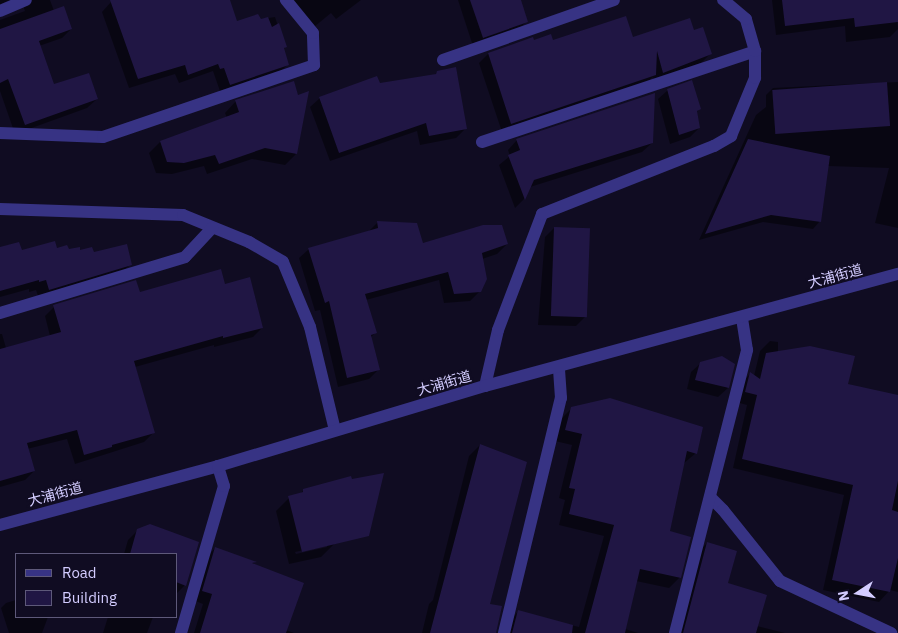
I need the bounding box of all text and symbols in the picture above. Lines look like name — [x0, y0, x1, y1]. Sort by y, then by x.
street label: 大浦街道 — [806, 261, 864, 291]
street label: 大浦街道 — [415, 367, 473, 399]
street label: 大浦街道 — [26, 479, 84, 509]
legend — [15, 553, 178, 618]
text: Road — [62, 563, 97, 582]
north arrow — [833, 568, 883, 618]
text: Building — [62, 588, 117, 607]
text: N — [833, 589, 853, 603]

